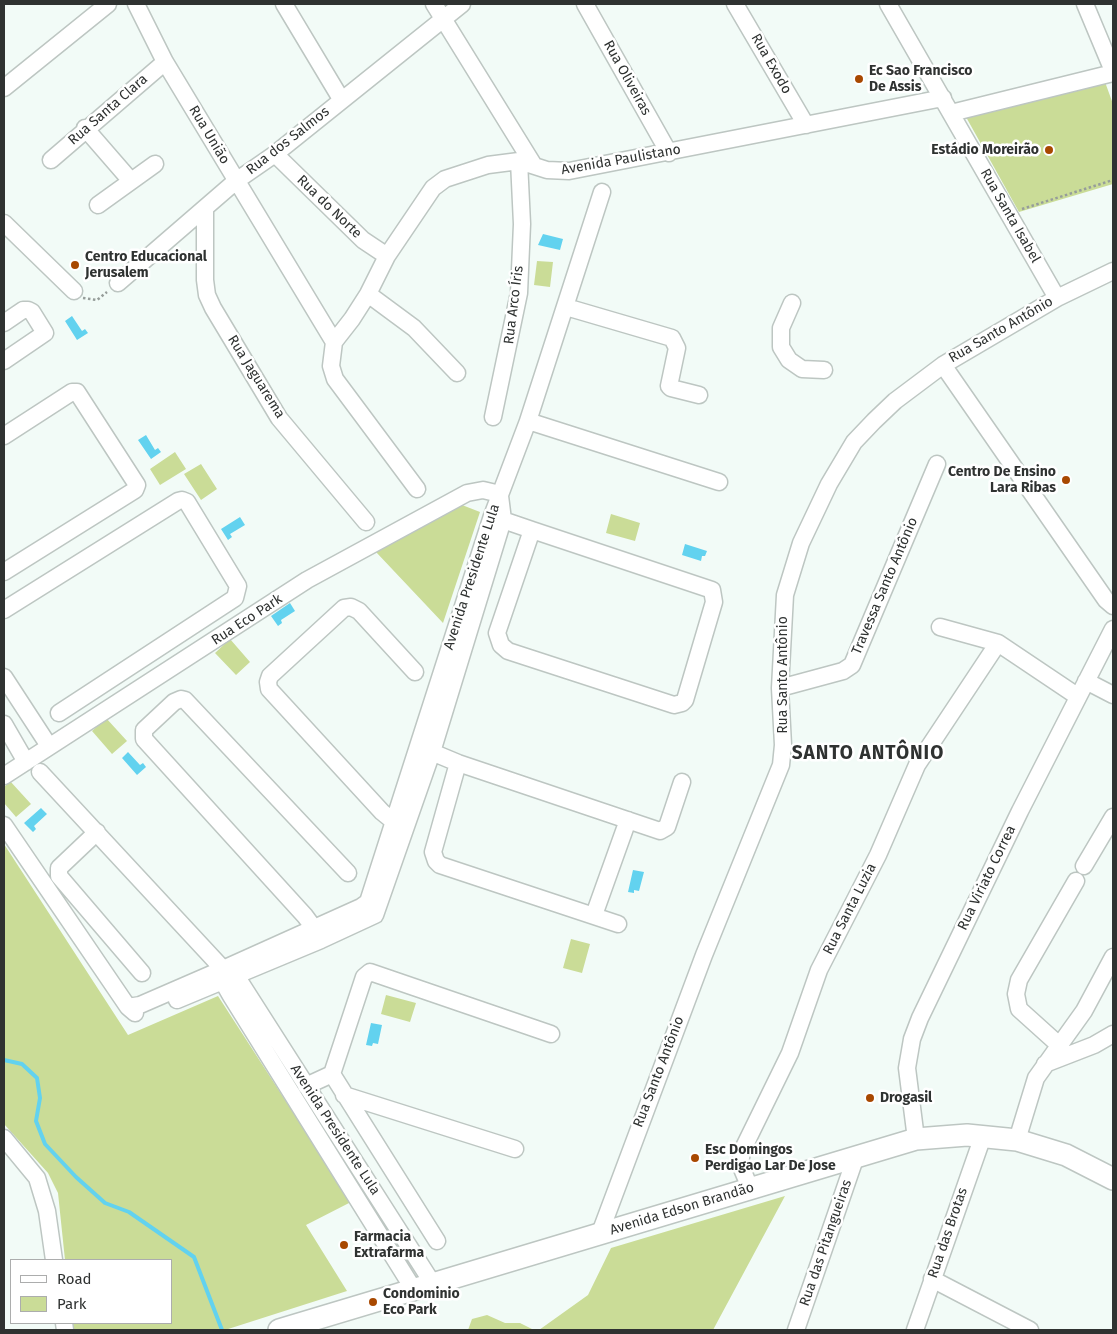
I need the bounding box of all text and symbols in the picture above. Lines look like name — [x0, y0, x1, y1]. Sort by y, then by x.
street label: Rua Exodo — [747, 31, 795, 97]
street label: Rua Oliveiras — [600, 38, 654, 118]
place label: Ec Sao Francisco De Assis — [869, 63, 973, 95]
street label: Rua Santa Clara — [65, 71, 151, 149]
marker: Ec Sao Francisco De Assis — [853, 73, 865, 85]
street label: Rua União — [185, 103, 233, 167]
street label: Rua dos Salmos — [243, 103, 333, 179]
street label: Avenida Paulistano — [560, 141, 682, 179]
place label: Estádio Moreirão — [931, 142, 1039, 158]
marker: Estádio Moreirão — [1043, 144, 1055, 156]
street label: Rua Santa Isabel — [976, 166, 1044, 266]
street label: Rua do Norte — [293, 172, 365, 242]
place label: Centro Educacional Jerusalem — [85, 249, 207, 282]
marker: Centro Educacional Jerusalem — [69, 259, 81, 271]
street label: Rua Arco Íris — [501, 265, 527, 345]
street label: Rua Santo Antônio — [946, 293, 1056, 367]
street label: Rua Jaguarema — [224, 332, 288, 422]
place label: Centro De Ensino Lara Ribas — [948, 464, 1056, 497]
marker: Centro De Ensino Lara Ribas — [1060, 474, 1072, 486]
street label: Avenida Presidente Lula — [440, 502, 504, 652]
street label: Travessa Santo Antônio — [848, 515, 922, 657]
street label: Rua Eco Park — [208, 591, 286, 649]
street label: Rua Santo Antônio — [775, 616, 791, 734]
district label: SANTO ANTÔNIO — [790, 743, 946, 765]
street label: Rua Viriato Correa — [954, 823, 1020, 933]
street label: Rua Santa Luzia — [820, 861, 880, 957]
street label: Rua Santo Antônio — [630, 1014, 688, 1130]
street label: Avenida Presidente Lula — [286, 1062, 384, 1198]
place label: Drogasil — [880, 1090, 932, 1106]
marker: Drogasil — [864, 1092, 876, 1104]
place label: Esc Domingos Perdigao Lar De Jose — [705, 1142, 836, 1174]
marker: Esc Domingos Perdigao Lar De Jose — [689, 1152, 701, 1164]
street label: Rua das Pitangueiras — [796, 1178, 856, 1308]
street label: Avenida Edson Brandão — [608, 1179, 756, 1239]
street label: Rua das Brotas — [925, 1186, 971, 1280]
place label: Farmacia Extrafarma — [354, 1229, 424, 1262]
marker: Farmacia Extrafarma — [338, 1239, 350, 1251]
legend — [10, 1259, 172, 1324]
text: Road — [57, 1270, 92, 1288]
place label: Condominio Eco Park — [383, 1286, 460, 1318]
text: Park — [57, 1295, 87, 1313]
marker: Condominio Eco Park — [367, 1296, 379, 1308]

